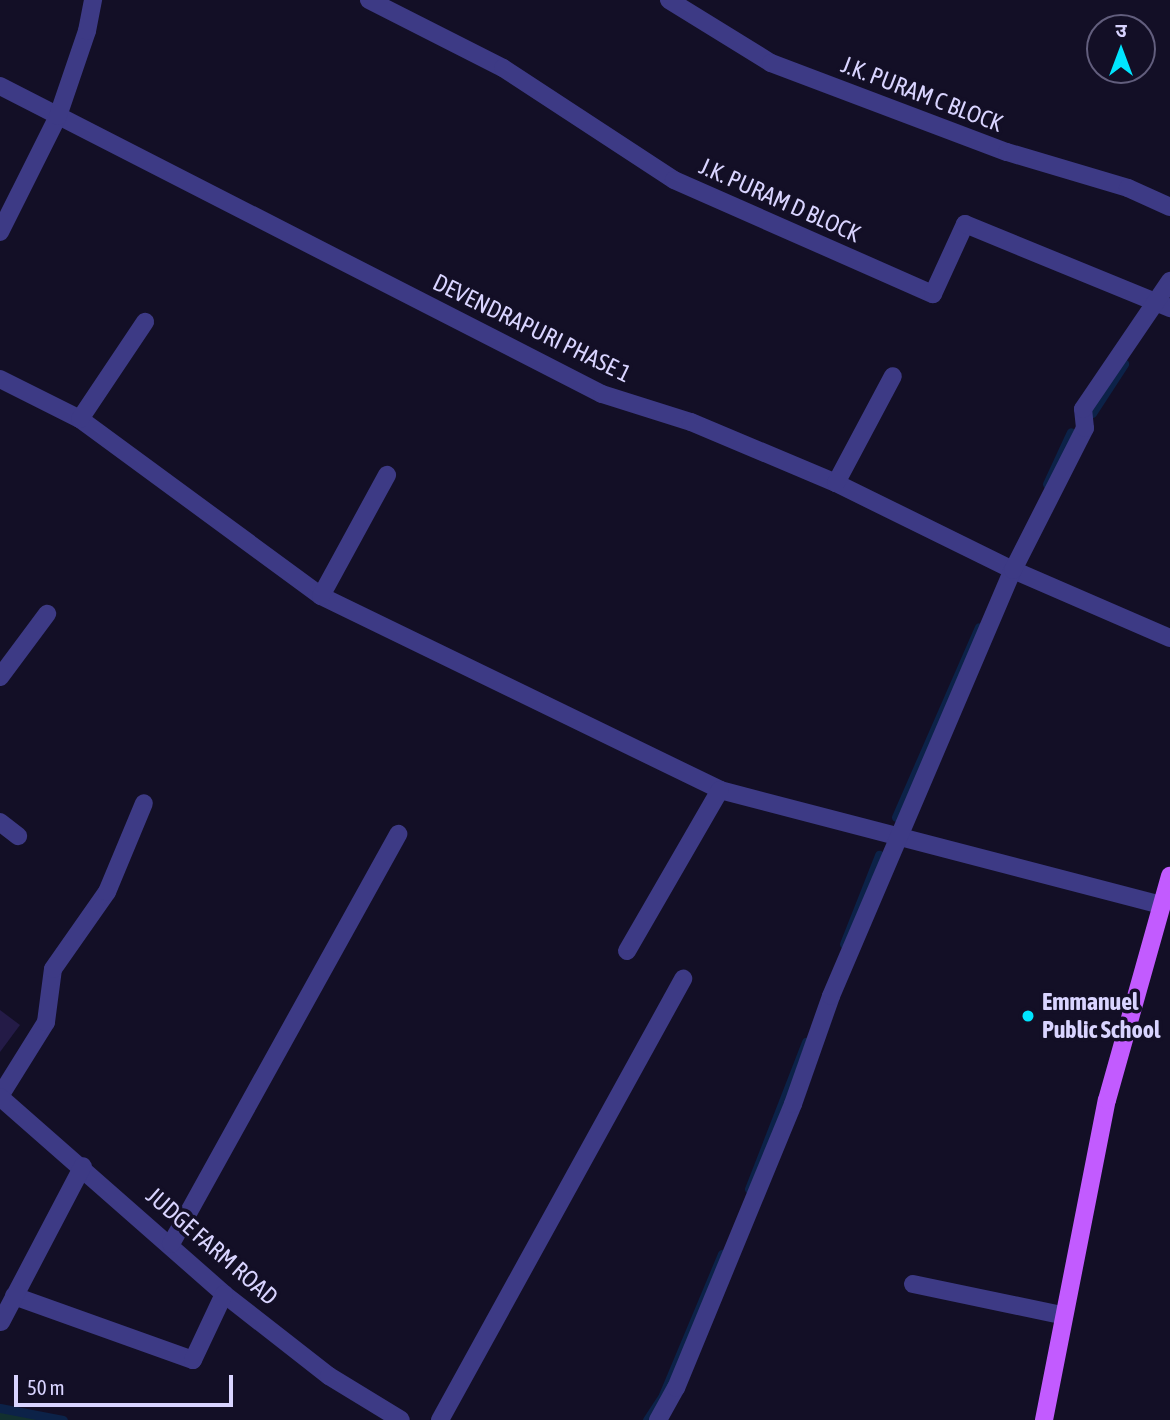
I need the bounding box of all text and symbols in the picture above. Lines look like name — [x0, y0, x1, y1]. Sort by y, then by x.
north arrow — [1086, 14, 1156, 84]
text: उ — [1115, 19, 1127, 41]
street label: J.K. PURAM C BLOCK — [837, 50, 1007, 138]
street label: J.K. PURAM D BLOCK — [695, 152, 865, 248]
street label: DEVENDRAPURI PHASE 1 — [428, 268, 636, 388]
place label: Emmanuel Public School — [1042, 988, 1160, 1044]
marker: Emmanuel Public School — [1020, 1008, 1036, 1024]
street label: JUDGE FARM ROAD — [140, 1181, 284, 1311]
scale bar — [18, 1360, 236, 1404]
text: 50 m — [27, 1375, 65, 1399]

